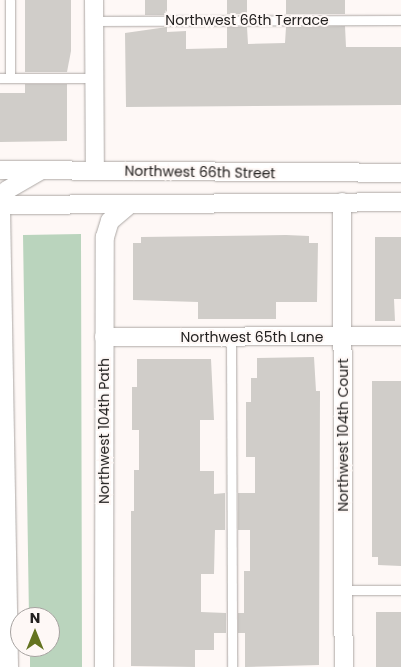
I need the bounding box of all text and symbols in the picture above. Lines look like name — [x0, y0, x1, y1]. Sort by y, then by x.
street label: Northwest 66th Terrace — [165, 12, 329, 28]
street label: Northwest 66th Street — [124, 162, 276, 182]
street label: Northwest 65th Lane — [180, 329, 324, 345]
street label: Northwest 104th Path — [96, 358, 112, 504]
street label: Northwest 104th Court — [335, 358, 351, 512]
north arrow — [10, 607, 60, 657]
text: N — [30, 608, 40, 628]

